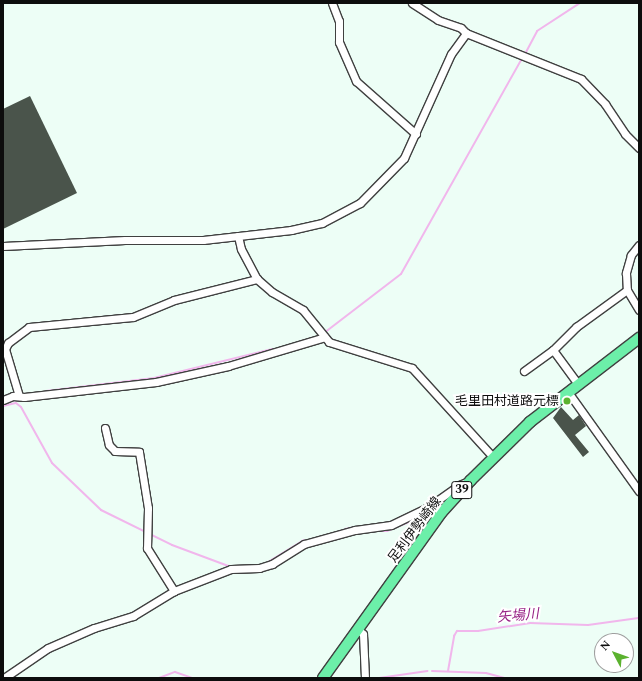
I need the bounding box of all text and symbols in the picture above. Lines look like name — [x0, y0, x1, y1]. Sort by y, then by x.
place label: 毛里田村道路元標 — [455, 393, 559, 409]
marker: 毛里田村道路元標 — [562, 396, 572, 406]
road number: 39 — [451, 480, 473, 500]
street label: 足利伊勢崎線 — [385, 494, 445, 566]
water label: 矢場川 — [496, 606, 540, 626]
north arrow — [594, 633, 634, 673]
text: N — [596, 636, 615, 654]

